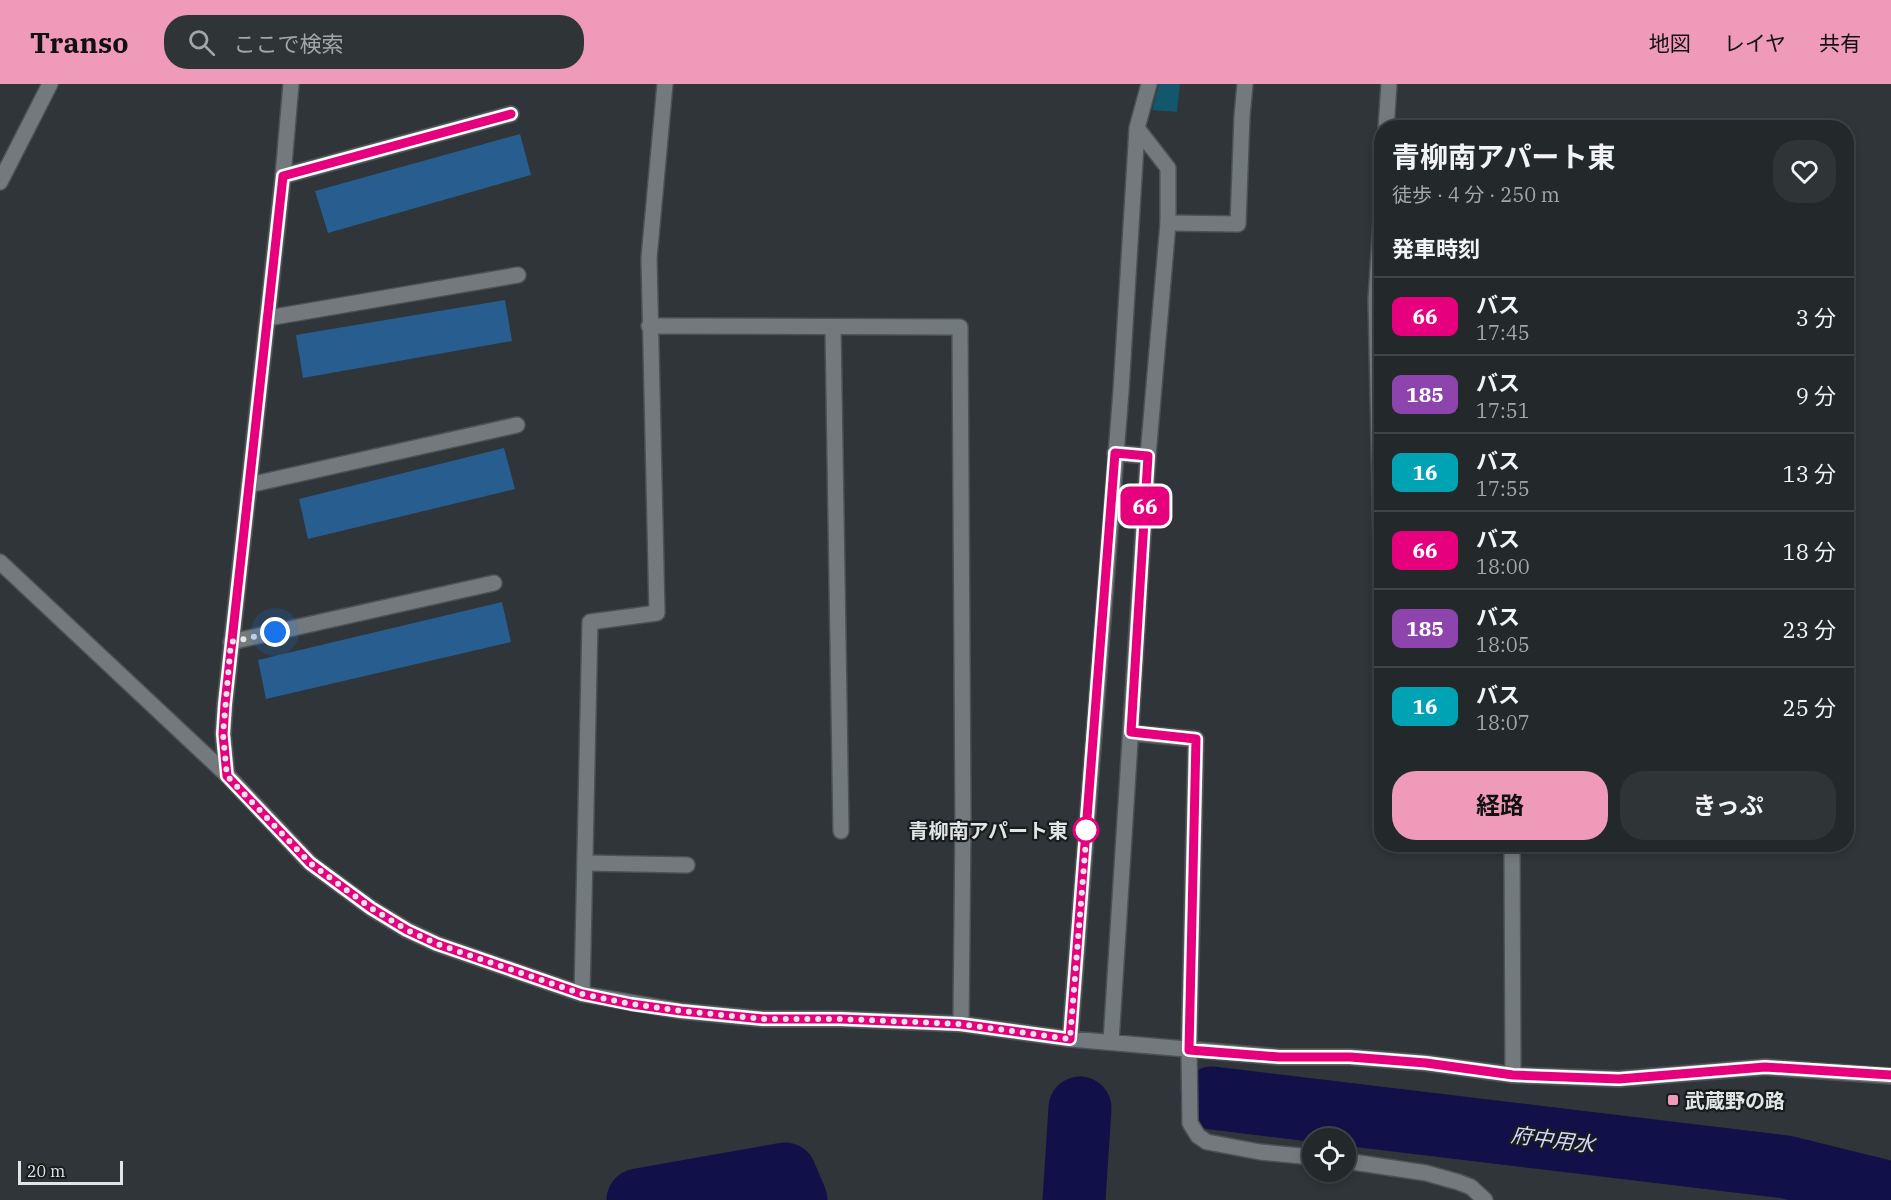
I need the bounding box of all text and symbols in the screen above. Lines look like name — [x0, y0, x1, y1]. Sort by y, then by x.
search box — [164, 15, 584, 69]
text: Transo — [30, 24, 128, 61]
icon: search — [185, 26, 218, 59]
text: ここで検索 — [233, 29, 343, 58]
text: 地図 — [1649, 29, 1691, 57]
text: レイヤ — [1724, 29, 1786, 57]
text: 共有 — [1819, 29, 1861, 57]
text: 青柳南アパート東 — [1392, 138, 1615, 175]
button: heart — [1773, 140, 1836, 203]
text: 徒歩 · 4 分 · 250 m — [1392, 181, 1560, 208]
text: 発車時刻 — [1392, 234, 1480, 263]
text: バス — [1476, 290, 1520, 319]
text: 66 — [1412, 302, 1438, 330]
text: 3 分 — [1796, 303, 1836, 332]
text: 17:45 — [1476, 319, 1530, 346]
text: バス — [1476, 368, 1520, 397]
text: 185 — [1406, 380, 1444, 408]
text: 9 分 — [1796, 381, 1836, 410]
text: 17:51 — [1476, 397, 1530, 424]
text: バス — [1476, 446, 1520, 475]
text: 16 — [1412, 458, 1438, 486]
text: 13 分 — [1782, 459, 1836, 488]
text: 17:55 — [1476, 475, 1530, 502]
line badge: 66 — [1118, 486, 1172, 526]
text: 66 — [1132, 492, 1158, 520]
text: バス — [1476, 524, 1520, 553]
text: 66 — [1412, 536, 1438, 564]
text: 18 分 — [1782, 537, 1836, 566]
text: 18:00 — [1476, 553, 1530, 580]
text: バス — [1476, 602, 1520, 631]
text: 185 — [1406, 614, 1444, 642]
text: 23 分 — [1782, 615, 1836, 644]
your location — [260, 617, 290, 647]
text: 18:05 — [1476, 631, 1530, 658]
text: バス — [1476, 680, 1520, 709]
text: 16 — [1412, 692, 1438, 720]
text: 25 分 — [1782, 693, 1836, 722]
text: 18:07 — [1476, 709, 1530, 736]
button: 経路 — [1392, 771, 1608, 840]
button: きっぷ — [1620, 771, 1836, 840]
place label: 青柳南アパート東 — [908, 817, 1068, 844]
marker: 青柳南アパート東 — [1073, 817, 1099, 843]
place label: 武蔵野の路 — [1685, 1087, 1785, 1114]
marker: 武蔵野の路 — [1666, 1093, 1680, 1107]
water label: 府中用水 — [1510, 1120, 1598, 1158]
map controls — [1302, 1128, 1356, 1182]
button: locate — [1302, 1128, 1356, 1182]
scale bar — [18, 1158, 123, 1186]
text: 20 m — [27, 1161, 65, 1181]

